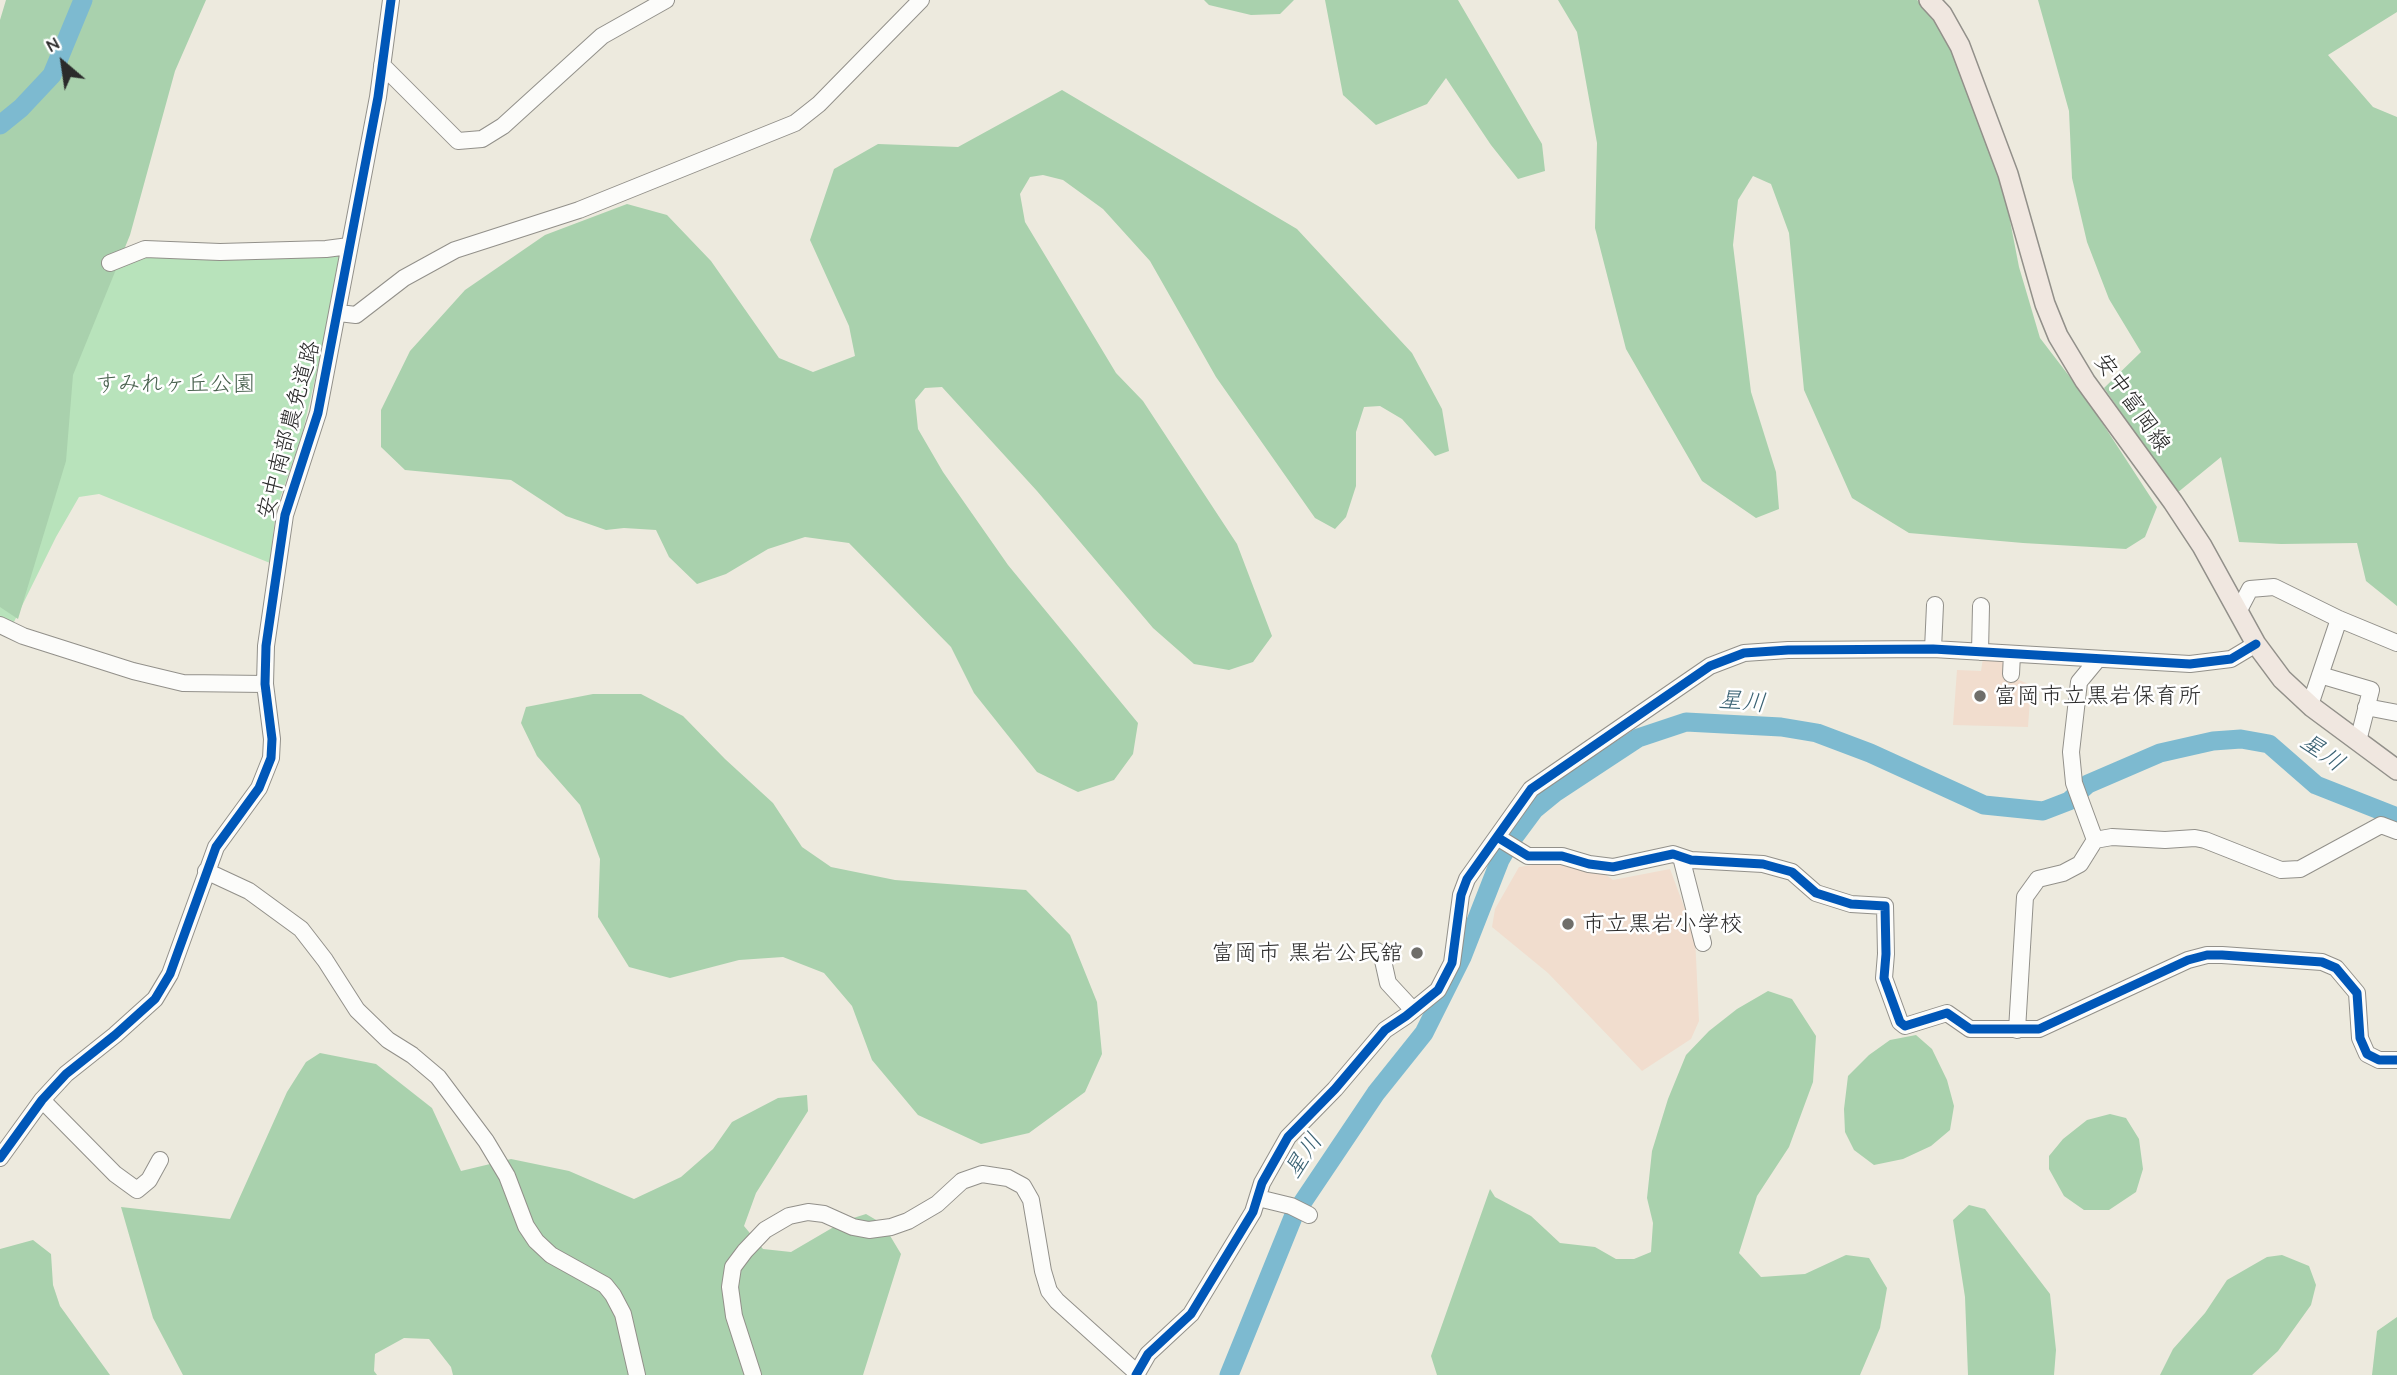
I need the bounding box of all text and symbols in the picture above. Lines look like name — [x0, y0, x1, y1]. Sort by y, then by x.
north arrow — [28, 28, 98, 98]
text: N — [42, 32, 64, 57]
street label: 安中南部農免道路 — [252, 338, 326, 522]
street label: 安中富岡線 — [2088, 348, 2176, 458]
park label: すみれヶ丘公園 — [95, 370, 255, 398]
place label: 富岡市立黒岩保育所 — [1994, 682, 2201, 710]
water label: 星川 — [1717, 686, 1767, 718]
marker: 富岡市立黒岩保育所 — [1972, 688, 1988, 704]
water label: 星川 — [2294, 727, 2350, 779]
place label: 市立黒岩小学校 — [1582, 910, 1743, 938]
marker: 市立黒岩小学校 — [1560, 916, 1576, 932]
place label: 富岡市 黒岩公民舘 — [1211, 939, 1403, 967]
marker: 富岡市 黒岩公民舘 — [1409, 945, 1425, 961]
water label: 星川 — [1279, 1128, 1329, 1184]

